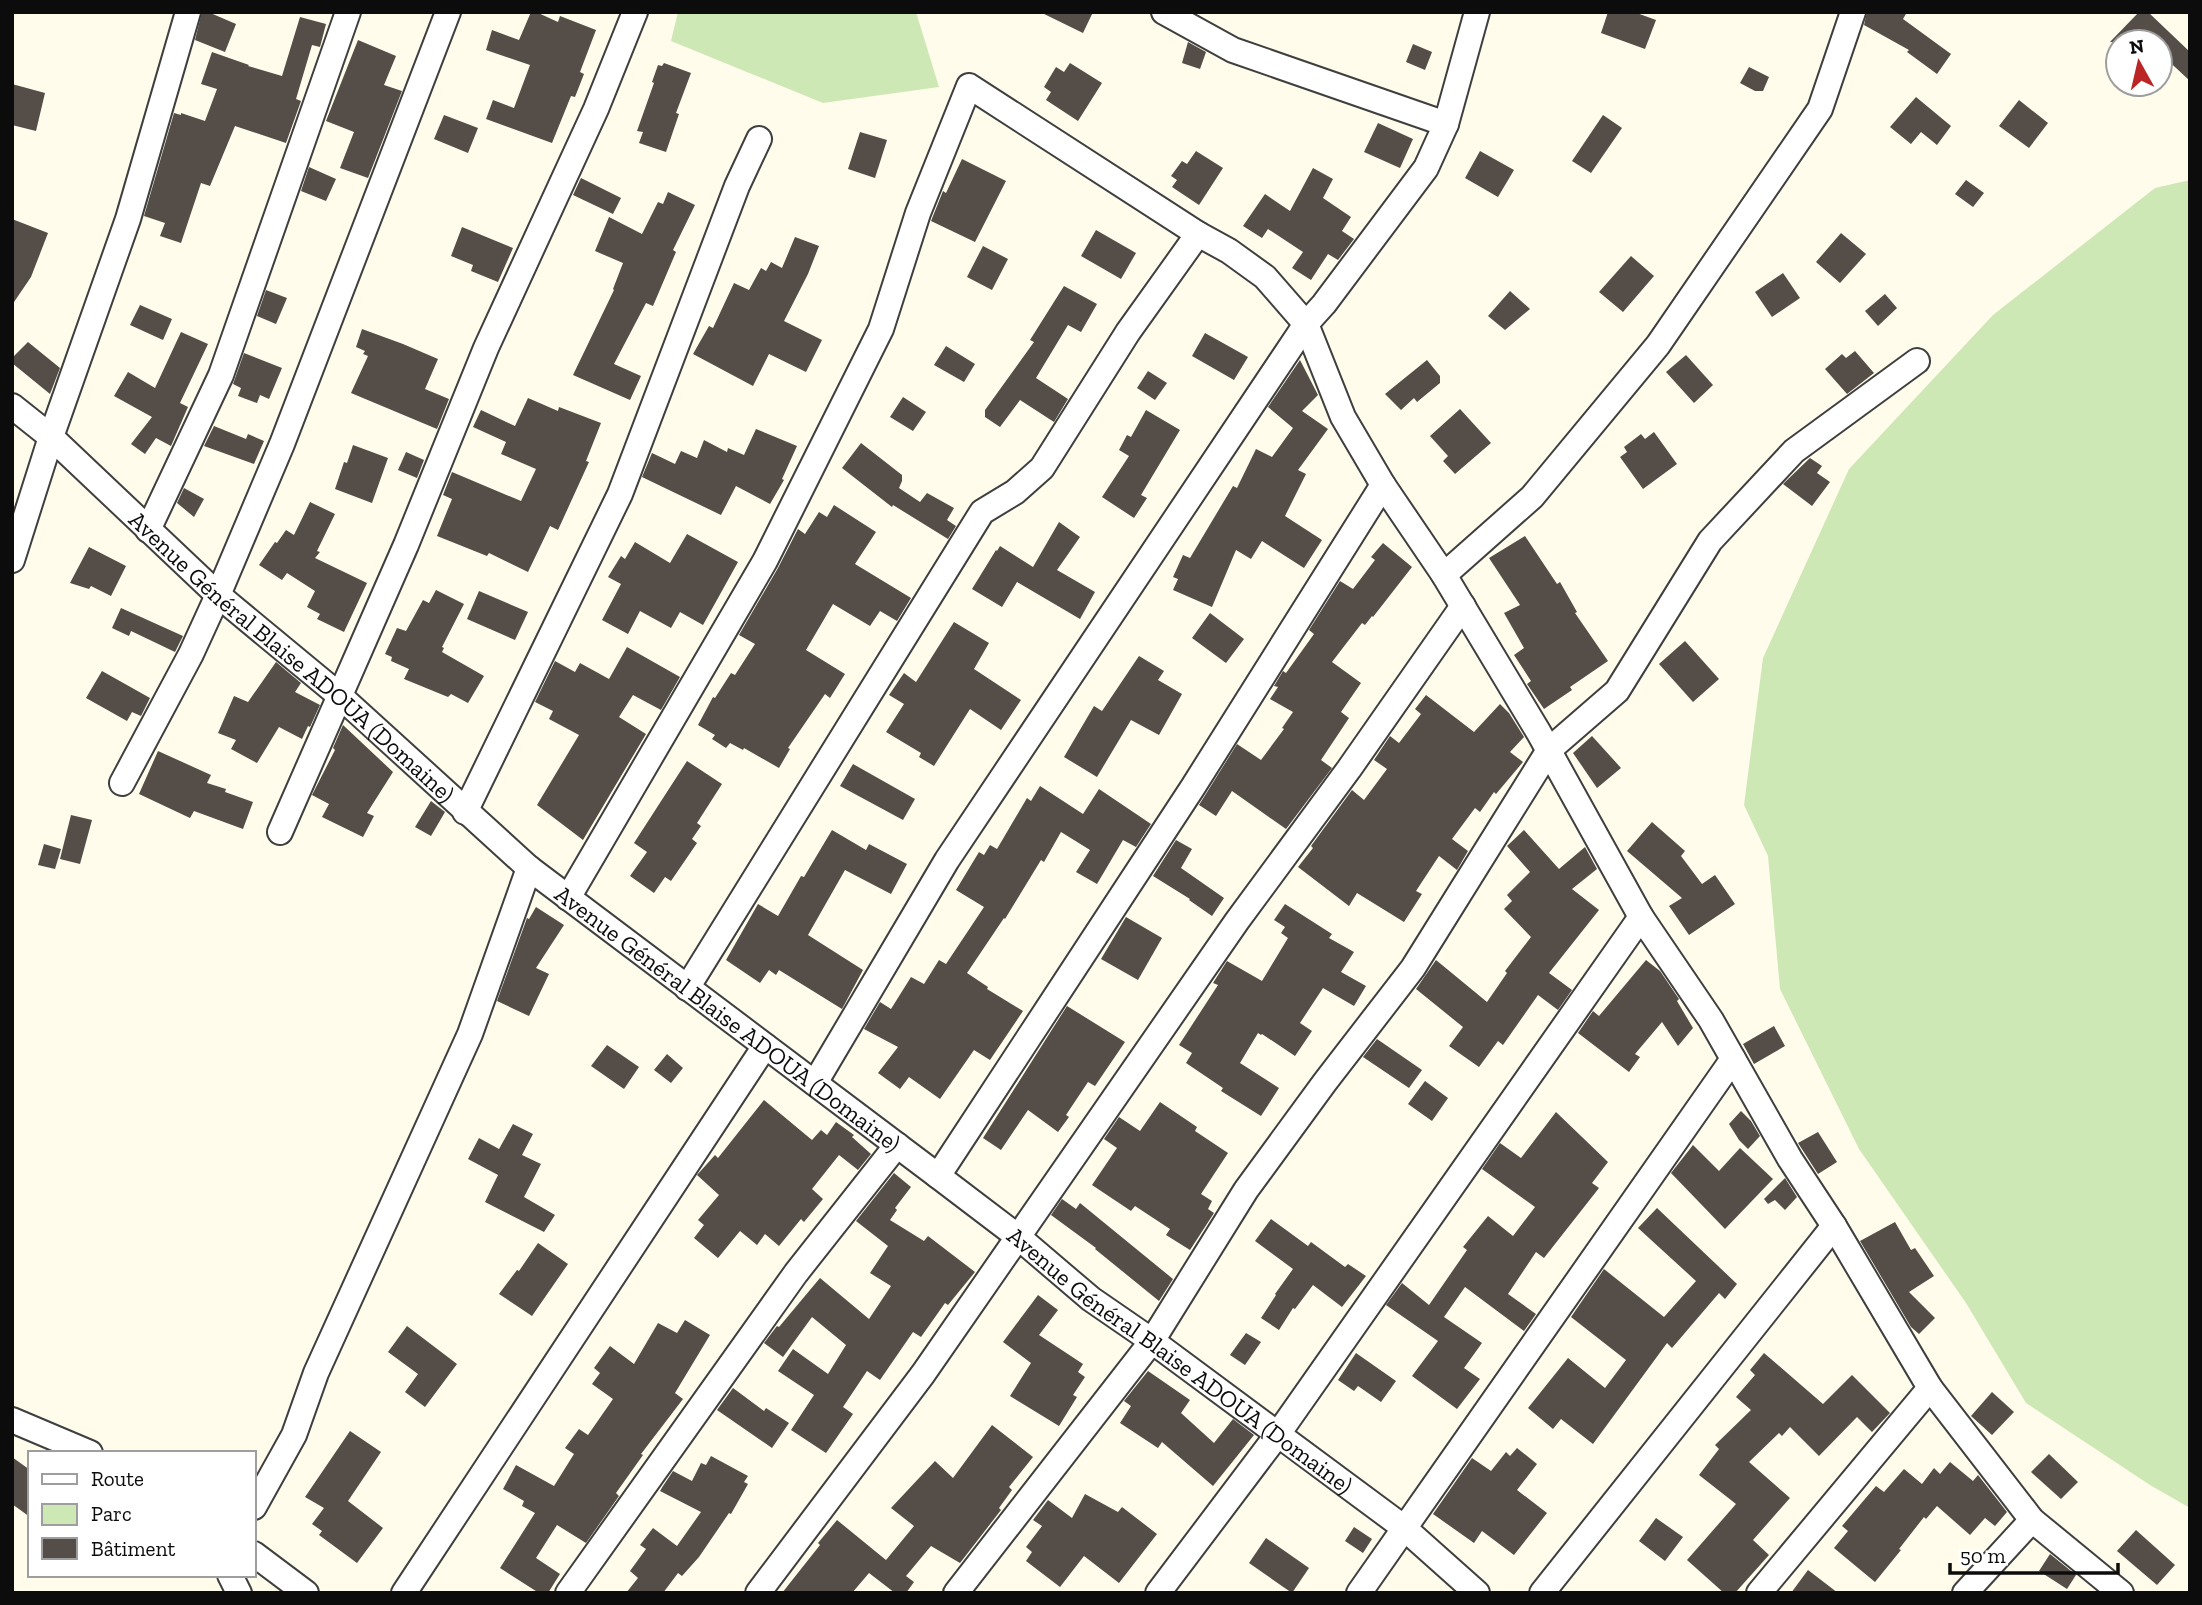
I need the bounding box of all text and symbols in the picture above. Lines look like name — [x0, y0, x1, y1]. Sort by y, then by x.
north arrow — [2104, 28, 2174, 98]
text: N — [2128, 34, 2145, 59]
street label: Avenue Général Blaise ADOUA (Domaine) — [124, 505, 461, 808]
street label: Avenue Général Blaise ADOUA (Domaine) — [550, 879, 907, 1157]
street label: Avenue Général Blaise ADOUA (Domaine) — [1002, 1220, 1359, 1499]
legend — [28, 1451, 256, 1577]
text: Route — [91, 1466, 144, 1491]
text: Parc — [91, 1501, 132, 1526]
scale bar — [1950, 1532, 2118, 1576]
text: Bâtiment — [91, 1536, 176, 1561]
text: 50 m — [1960, 1543, 2006, 1568]

